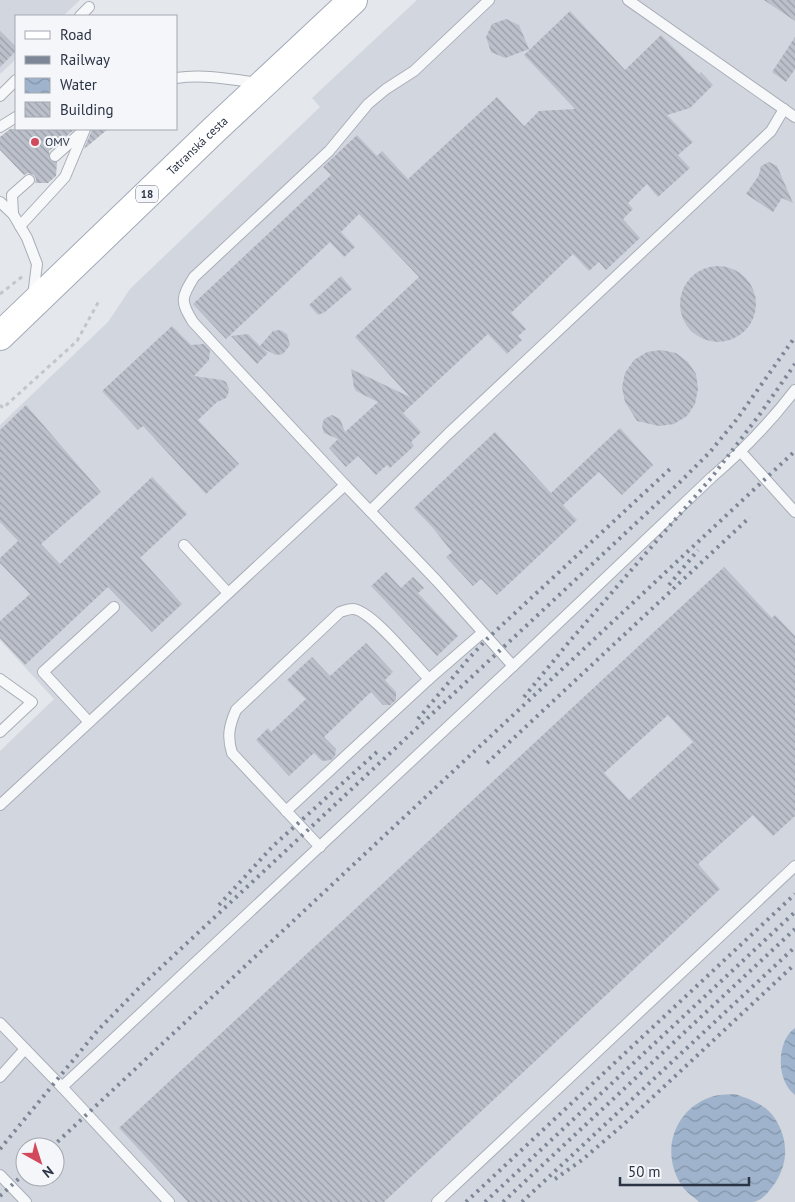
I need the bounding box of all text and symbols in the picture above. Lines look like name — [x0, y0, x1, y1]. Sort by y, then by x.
legend — [15, 15, 178, 130]
text: Road — [60, 25, 92, 44]
text: Railway — [60, 50, 110, 69]
text: Water — [60, 75, 97, 94]
text: Building — [60, 100, 114, 119]
street label: Tatranská cesta — [164, 113, 231, 178]
place label: OMV — [45, 134, 70, 149]
marker: OMV — [29, 136, 41, 148]
road number: 18 — [136, 185, 158, 202]
north arrow — [15, 1137, 65, 1187]
scale bar — [620, 1154, 749, 1186]
text: N — [39, 1162, 57, 1182]
text: 50 m — [628, 1162, 661, 1181]

